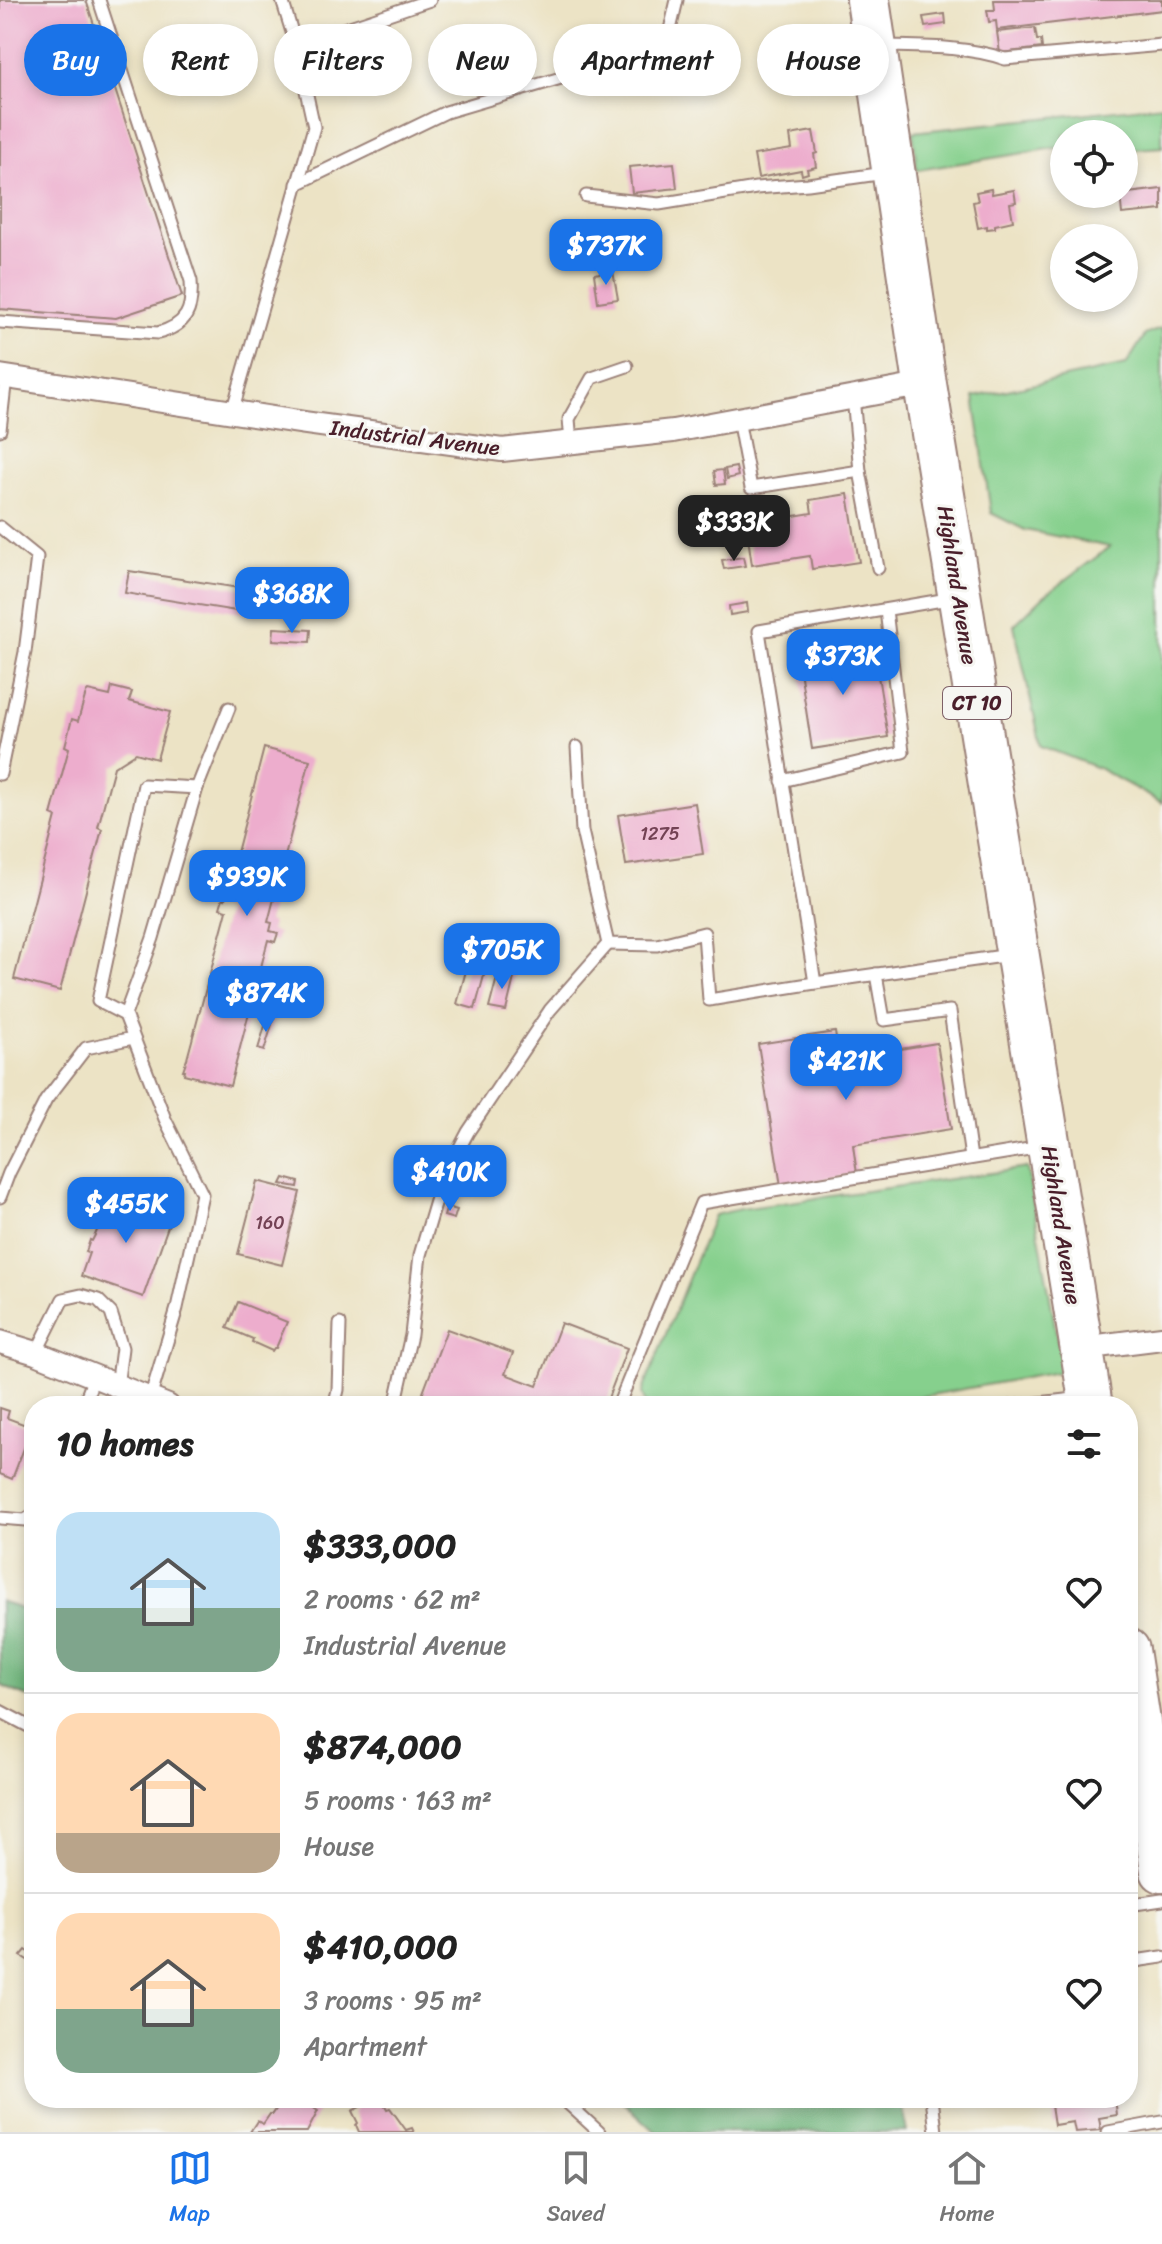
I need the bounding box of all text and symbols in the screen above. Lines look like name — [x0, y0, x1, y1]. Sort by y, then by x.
chip: Buy — [24, 24, 127, 96]
chip: Rent — [143, 24, 258, 96]
chip: Filters — [274, 24, 412, 96]
chip: New — [428, 24, 537, 96]
chip: Apartment — [553, 24, 741, 96]
chip: House — [757, 24, 889, 96]
map controls — [1050, 120, 1138, 312]
button: locate — [1050, 120, 1138, 208]
pin: $737K — [550, 219, 662, 287]
text: $737K — [567, 222, 645, 268]
button: layers — [1050, 224, 1138, 312]
street label: Industrial Avenue — [327, 408, 503, 467]
pin: $333K — [678, 495, 790, 563]
text: $333K — [696, 498, 772, 544]
street label: Highland Avenue — [926, 503, 989, 668]
pin: $368K — [236, 567, 348, 635]
text: $368K — [253, 570, 331, 616]
pin: $373K — [787, 629, 899, 697]
text: $373K — [805, 632, 881, 678]
road number: CT 10 — [943, 687, 1011, 719]
house number: 1275 — [640, 818, 680, 850]
pin: $939K — [191, 850, 303, 918]
text: $939K — [207, 853, 287, 899]
pin: $705K — [446, 923, 558, 991]
text: $705K — [462, 926, 542, 972]
pin: $874K — [210, 966, 322, 1034]
text: $874K — [226, 969, 306, 1015]
pin: $421K — [790, 1034, 902, 1102]
text: $421K — [808, 1037, 884, 1083]
street label: Highland Avenue — [1030, 1143, 1093, 1308]
pin: $410K — [394, 1145, 506, 1213]
text: $410K — [411, 1148, 489, 1194]
pin: $455K — [70, 1177, 182, 1245]
text: $455K — [85, 1180, 167, 1226]
house number: 160 — [255, 1207, 285, 1239]
text: 10 homes — [56, 1414, 194, 1474]
icon: filters — [1062, 1422, 1106, 1466]
text: $333,000 — [304, 1516, 457, 1576]
icon: home — [120, 1544, 216, 1640]
icon: heart — [1062, 1570, 1106, 1614]
text: 2 rooms · 62 m² — [304, 1576, 481, 1622]
text: Industrial Avenue — [304, 1622, 506, 1668]
text: $874,000 — [304, 1717, 462, 1777]
icon: home — [120, 1745, 216, 1841]
icon: heart — [1062, 1771, 1106, 1815]
text: 5 rooms · 163 m² — [304, 1777, 492, 1823]
text: House — [304, 1823, 374, 1869]
text: $410,000 — [304, 1917, 458, 1977]
icon: home — [120, 1945, 216, 2041]
icon: heart — [1062, 1971, 1106, 2015]
text: 3 rooms · 95 m² — [304, 1977, 482, 2023]
text: Apartment — [304, 2023, 427, 2069]
tab: Map — [168, 2146, 212, 2233]
tab: Saved — [547, 2146, 605, 2233]
tab: Home — [940, 2146, 994, 2233]

